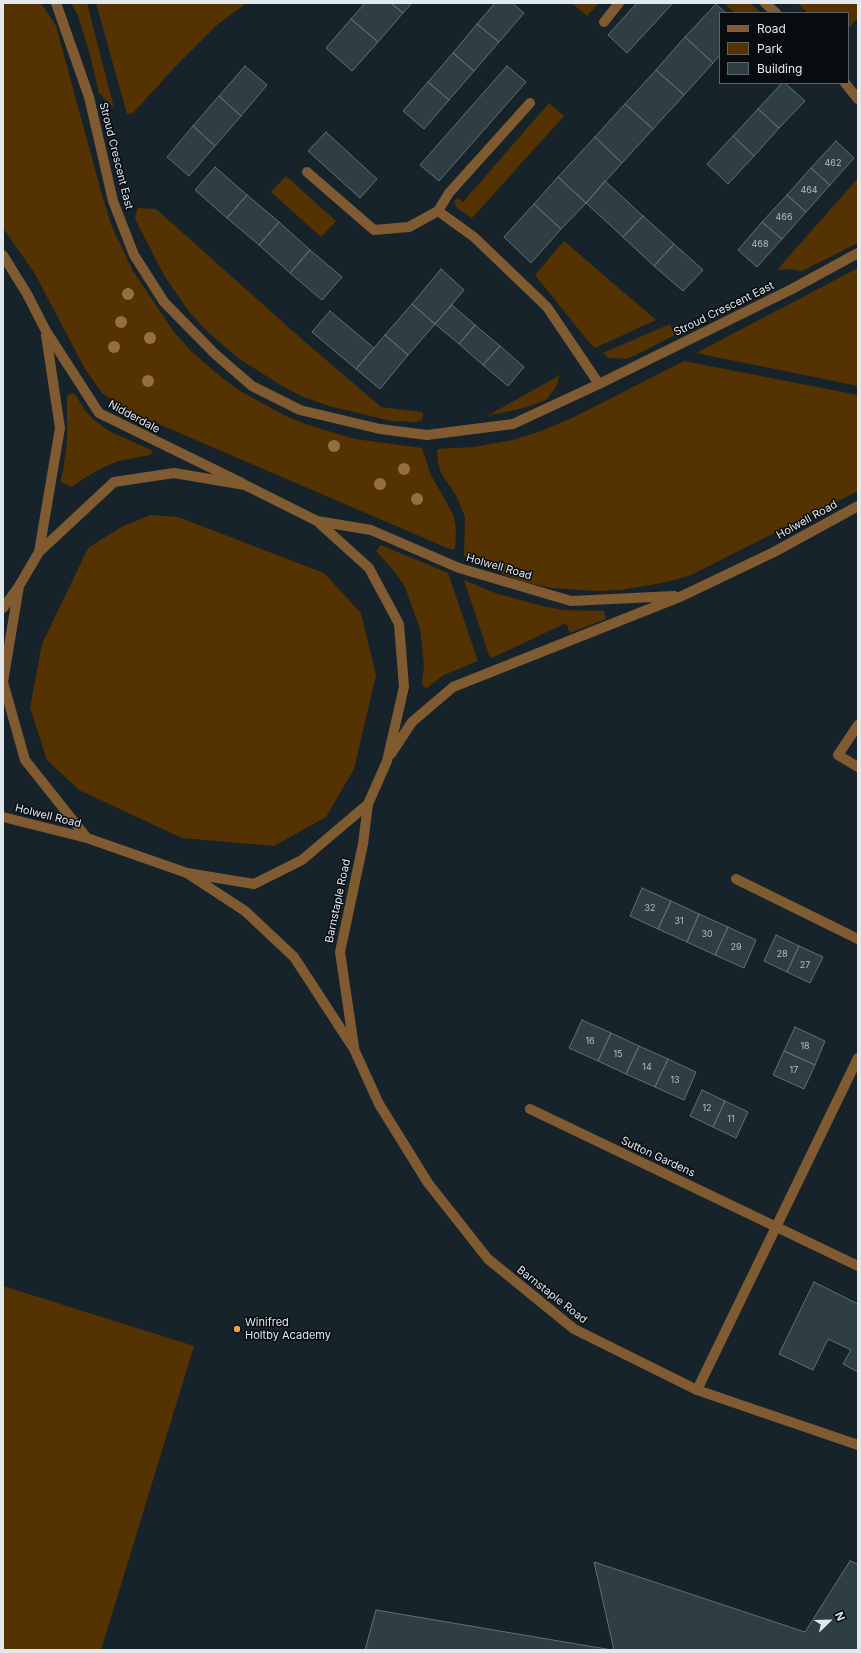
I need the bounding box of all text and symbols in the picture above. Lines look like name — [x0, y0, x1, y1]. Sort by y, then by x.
legend — [719, 12, 849, 84]
text: Road — [757, 21, 786, 36]
text: Park — [757, 41, 783, 56]
text: Building — [757, 61, 802, 76]
street label: Stroud Crescent East — [96, 101, 136, 211]
house number: 462 — [825, 158, 841, 168]
house number: 464 — [800, 185, 818, 195]
house number: 466 — [776, 212, 792, 222]
house number: 468 — [752, 239, 768, 249]
street label: Stroud Crescent East — [672, 279, 776, 339]
street label: Nidderdale — [106, 398, 162, 436]
street label: Holwell Road — [774, 498, 840, 542]
street label: Holwell Road — [465, 551, 533, 583]
street label: Holwell Road — [14, 801, 82, 831]
street label: Barnstaple Road — [323, 858, 353, 944]
house number: 32 — [644, 903, 656, 913]
house number: 31 — [674, 916, 684, 926]
house number: 30 — [701, 929, 713, 939]
house number: 29 — [730, 942, 742, 952]
house number: 28 — [776, 949, 788, 959]
house number: 27 — [800, 960, 810, 970]
house number: 16 — [585, 1036, 595, 1046]
house number: 18 — [800, 1041, 810, 1051]
house number: 15 — [613, 1049, 623, 1059]
house number: 14 — [642, 1062, 652, 1072]
house number: 17 — [790, 1065, 798, 1075]
house number: 13 — [670, 1075, 680, 1085]
house number: 12 — [702, 1103, 712, 1113]
house number: 11 — [727, 1114, 735, 1124]
street label: Sutton Gardens — [619, 1134, 697, 1180]
street label: Barnstaple Road — [514, 1264, 590, 1326]
place label: Winifred Holtby Academy — [245, 1316, 331, 1342]
marker: Winifred Holtby Academy — [232, 1324, 242, 1334]
north arrow — [809, 1601, 849, 1641]
text: N — [832, 1610, 848, 1623]

